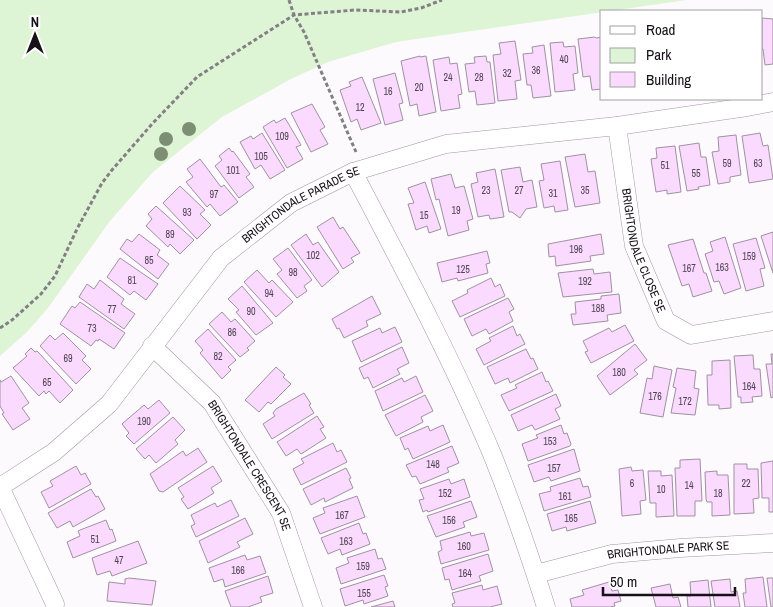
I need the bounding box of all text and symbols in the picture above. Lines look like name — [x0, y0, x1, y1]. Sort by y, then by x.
north arrow — [10, 10, 60, 60]
legend — [600, 10, 763, 100]
text: N — [31, 13, 39, 31]
text: Road — [646, 19, 675, 40]
text: Park — [646, 44, 672, 65]
house number: 40 — [559, 53, 569, 66]
house number: 36 — [531, 64, 541, 77]
house number: 32 — [502, 67, 512, 80]
text: Building — [646, 69, 691, 90]
house number: 24 — [443, 71, 453, 84]
house number: 28 — [474, 71, 484, 84]
house number: 20 — [414, 81, 424, 94]
house number: 16 — [383, 85, 393, 98]
house number: 12 — [355, 101, 365, 114]
house number: 109 — [275, 130, 289, 143]
house number: 105 — [254, 150, 268, 163]
house number: 59 — [722, 157, 732, 170]
house number: 63 — [753, 157, 763, 170]
house number: 51 — [660, 159, 670, 172]
street label: BRIGHTONDALE PARADE SE — [239, 163, 361, 247]
house number: 101 — [226, 164, 240, 177]
house number: 55 — [691, 167, 701, 180]
house number: 23 — [481, 184, 491, 197]
house number: 27 — [514, 184, 524, 197]
house number: 35 — [580, 184, 590, 197]
house number: 31 — [548, 187, 558, 200]
street label: BRIGHTONDALE CLOSE SE — [618, 187, 669, 315]
house number: 97 — [209, 188, 219, 201]
house number: 19 — [451, 204, 461, 217]
house number: 93 — [182, 206, 192, 219]
house number: 15 — [419, 209, 429, 222]
house number: 89 — [165, 228, 175, 241]
house number: 196 — [569, 243, 583, 256]
house number: 102 — [306, 249, 320, 262]
house number: 159 — [742, 250, 756, 263]
house number: 85 — [144, 254, 154, 267]
house number: 163 — [715, 261, 729, 274]
house number: 167 — [682, 262, 696, 275]
house number: 125 — [456, 263, 470, 276]
house number: 98 — [288, 266, 298, 279]
house number: 81 — [127, 274, 137, 287]
house number: 192 — [578, 275, 592, 288]
house number: 94 — [264, 287, 274, 300]
house number: 188 — [591, 302, 605, 315]
house number: 77 — [107, 303, 117, 316]
house number: 90 — [246, 305, 256, 318]
house number: 73 — [87, 322, 97, 335]
house number: 86 — [227, 326, 237, 339]
house number: 82 — [213, 350, 223, 363]
house number: 69 — [63, 352, 73, 365]
house number: 180 — [612, 366, 626, 379]
house number: 65 — [42, 376, 52, 389]
house number: 164 — [742, 380, 756, 393]
house number: 176 — [648, 390, 662, 403]
house number: 172 — [678, 395, 692, 408]
street label: BRIGHTONDALE CRESCENT SE — [204, 397, 295, 533]
house number: 190 — [137, 415, 151, 428]
house number: 153 — [543, 435, 557, 448]
house number: 148 — [426, 458, 440, 471]
house number: 157 — [547, 462, 561, 475]
house number: 6 — [630, 477, 635, 490]
house number: 22 — [741, 477, 751, 490]
house number: 14 — [684, 479, 694, 492]
house number: 10 — [656, 483, 666, 496]
house number: 152 — [438, 487, 452, 500]
house number: 18 — [713, 487, 723, 500]
house number: 161 — [558, 490, 572, 503]
house number: 167 — [335, 509, 349, 522]
house number: 165 — [564, 512, 578, 525]
house number: 156 — [442, 514, 456, 527]
house number: 51 — [90, 533, 100, 546]
house number: 163 — [339, 535, 353, 548]
street label: BRIGHTONDALE PARK SE — [605, 537, 730, 563]
house number: 160 — [457, 540, 471, 553]
house number: 47 — [114, 554, 124, 567]
house number: 159 — [356, 560, 370, 573]
house number: 166 — [231, 564, 245, 577]
scale bar — [603, 564, 736, 596]
house number: 164 — [458, 567, 472, 580]
text: 50 m — [610, 571, 637, 592]
house number: 155 — [357, 587, 371, 600]

